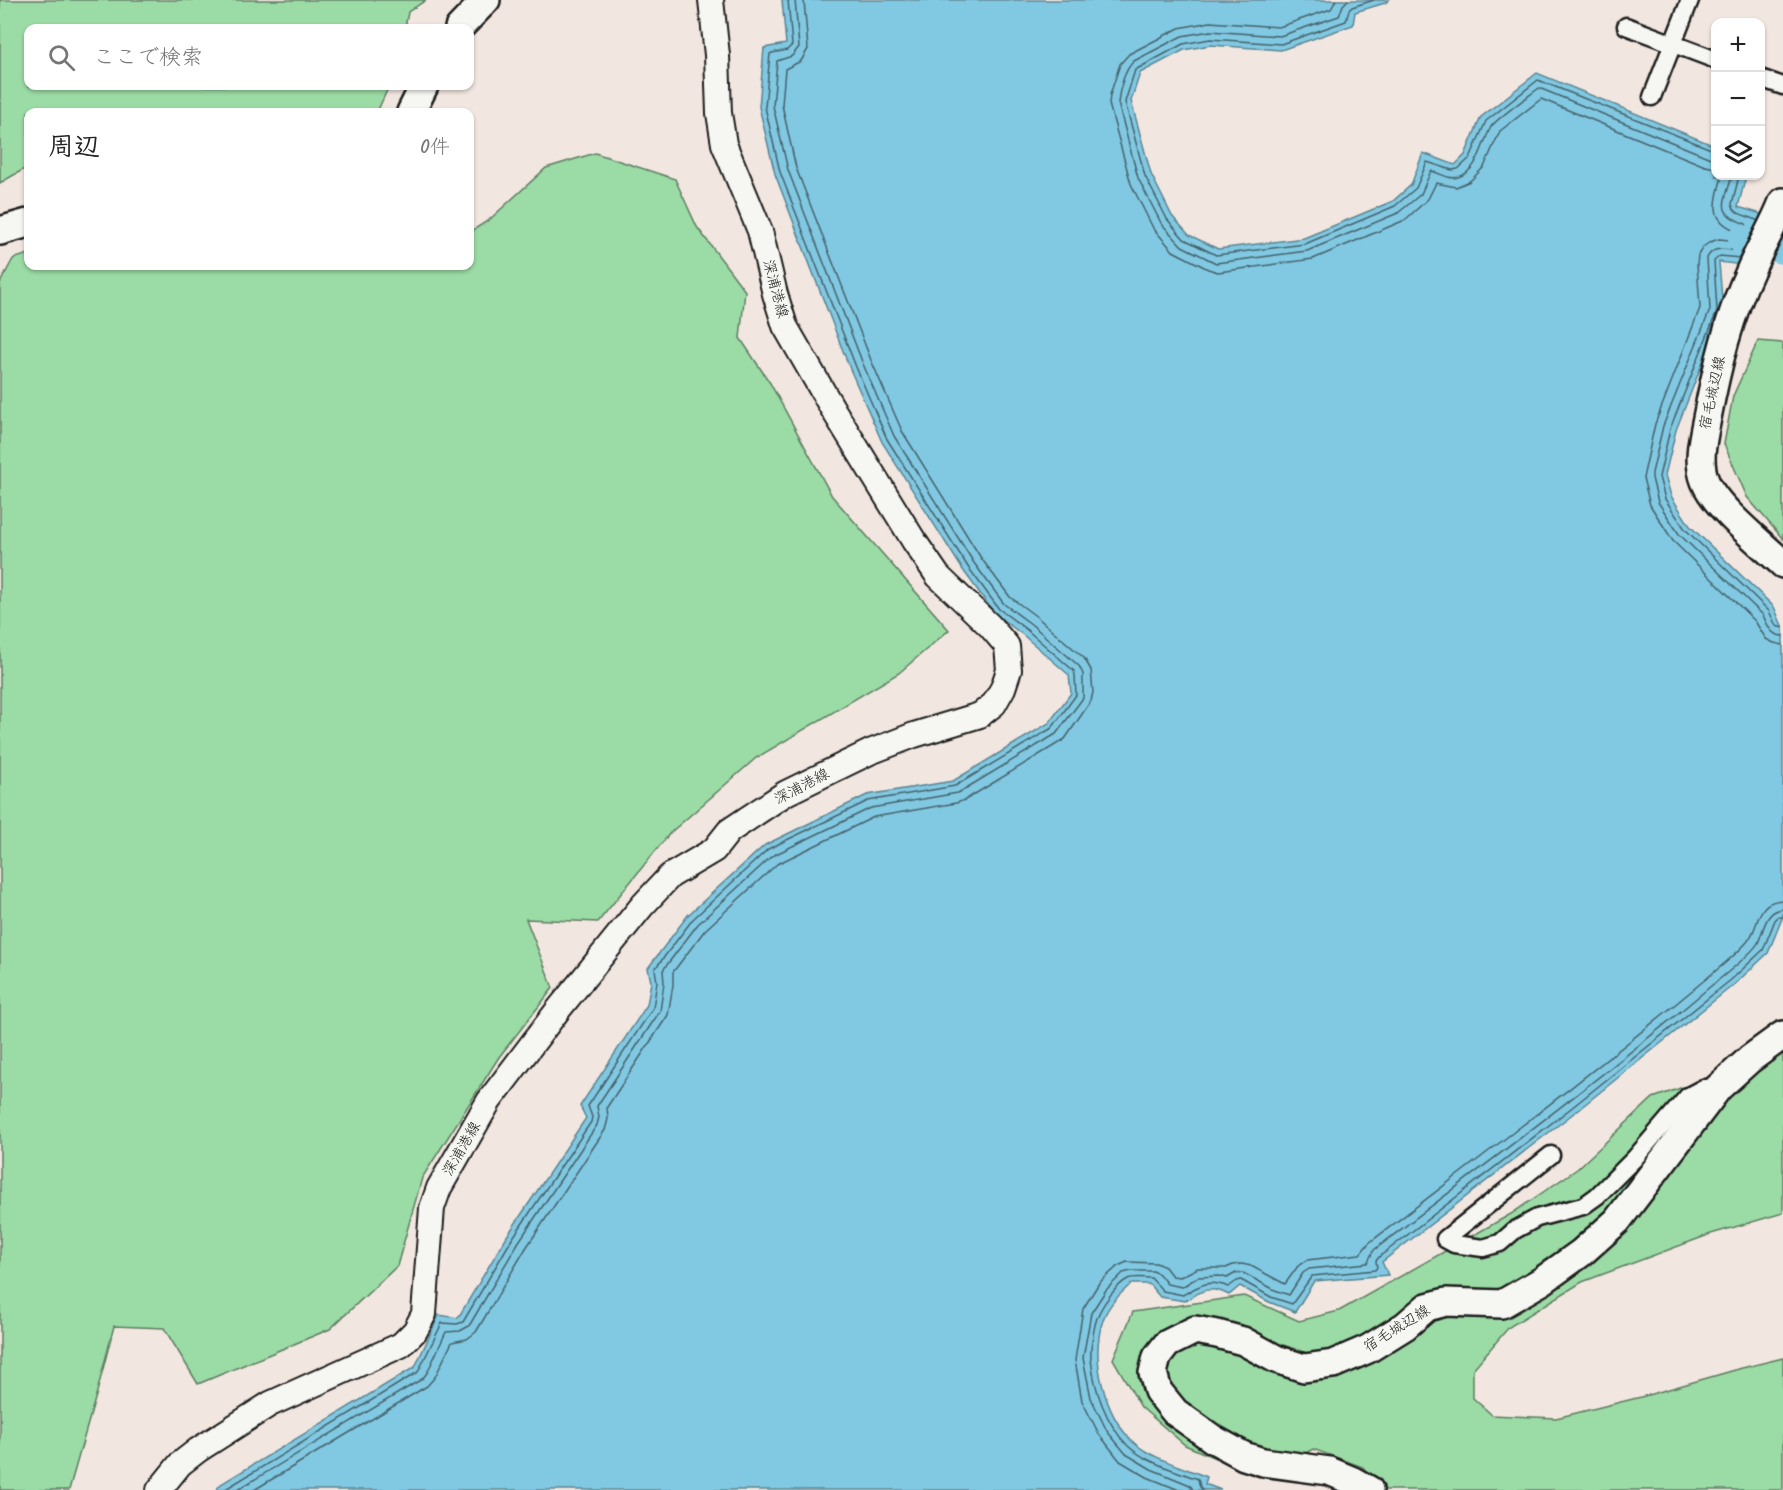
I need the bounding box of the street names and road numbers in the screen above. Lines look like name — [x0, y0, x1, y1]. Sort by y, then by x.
street label: 深浦港線 — [756, 257, 794, 321]
street label: 宿毛城辺線 — [1693, 354, 1733, 432]
street label: 深浦港線 — [770, 762, 834, 812]
street label: 深浦港線 — [437, 1117, 487, 1181]
street label: 宿毛城辺線 — [1359, 1299, 1435, 1359]

